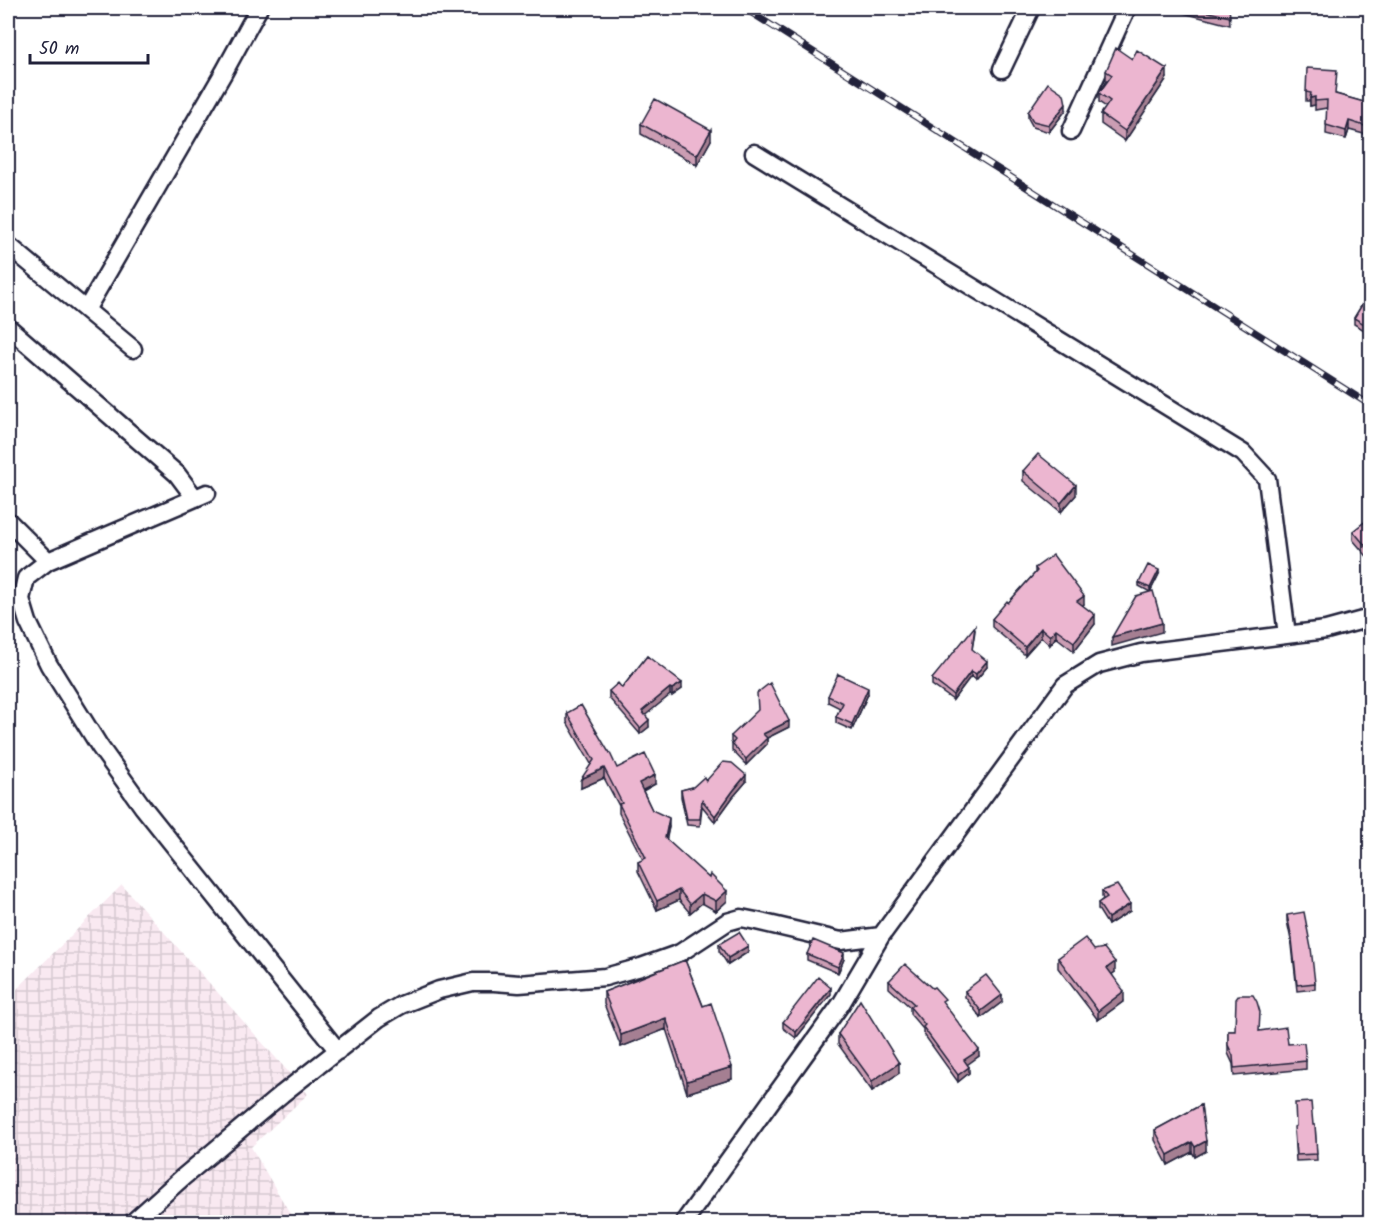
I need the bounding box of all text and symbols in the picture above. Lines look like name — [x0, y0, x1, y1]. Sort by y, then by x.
scale bar — [30, 27, 148, 65]
text: 50 m — [39, 35, 79, 64]

